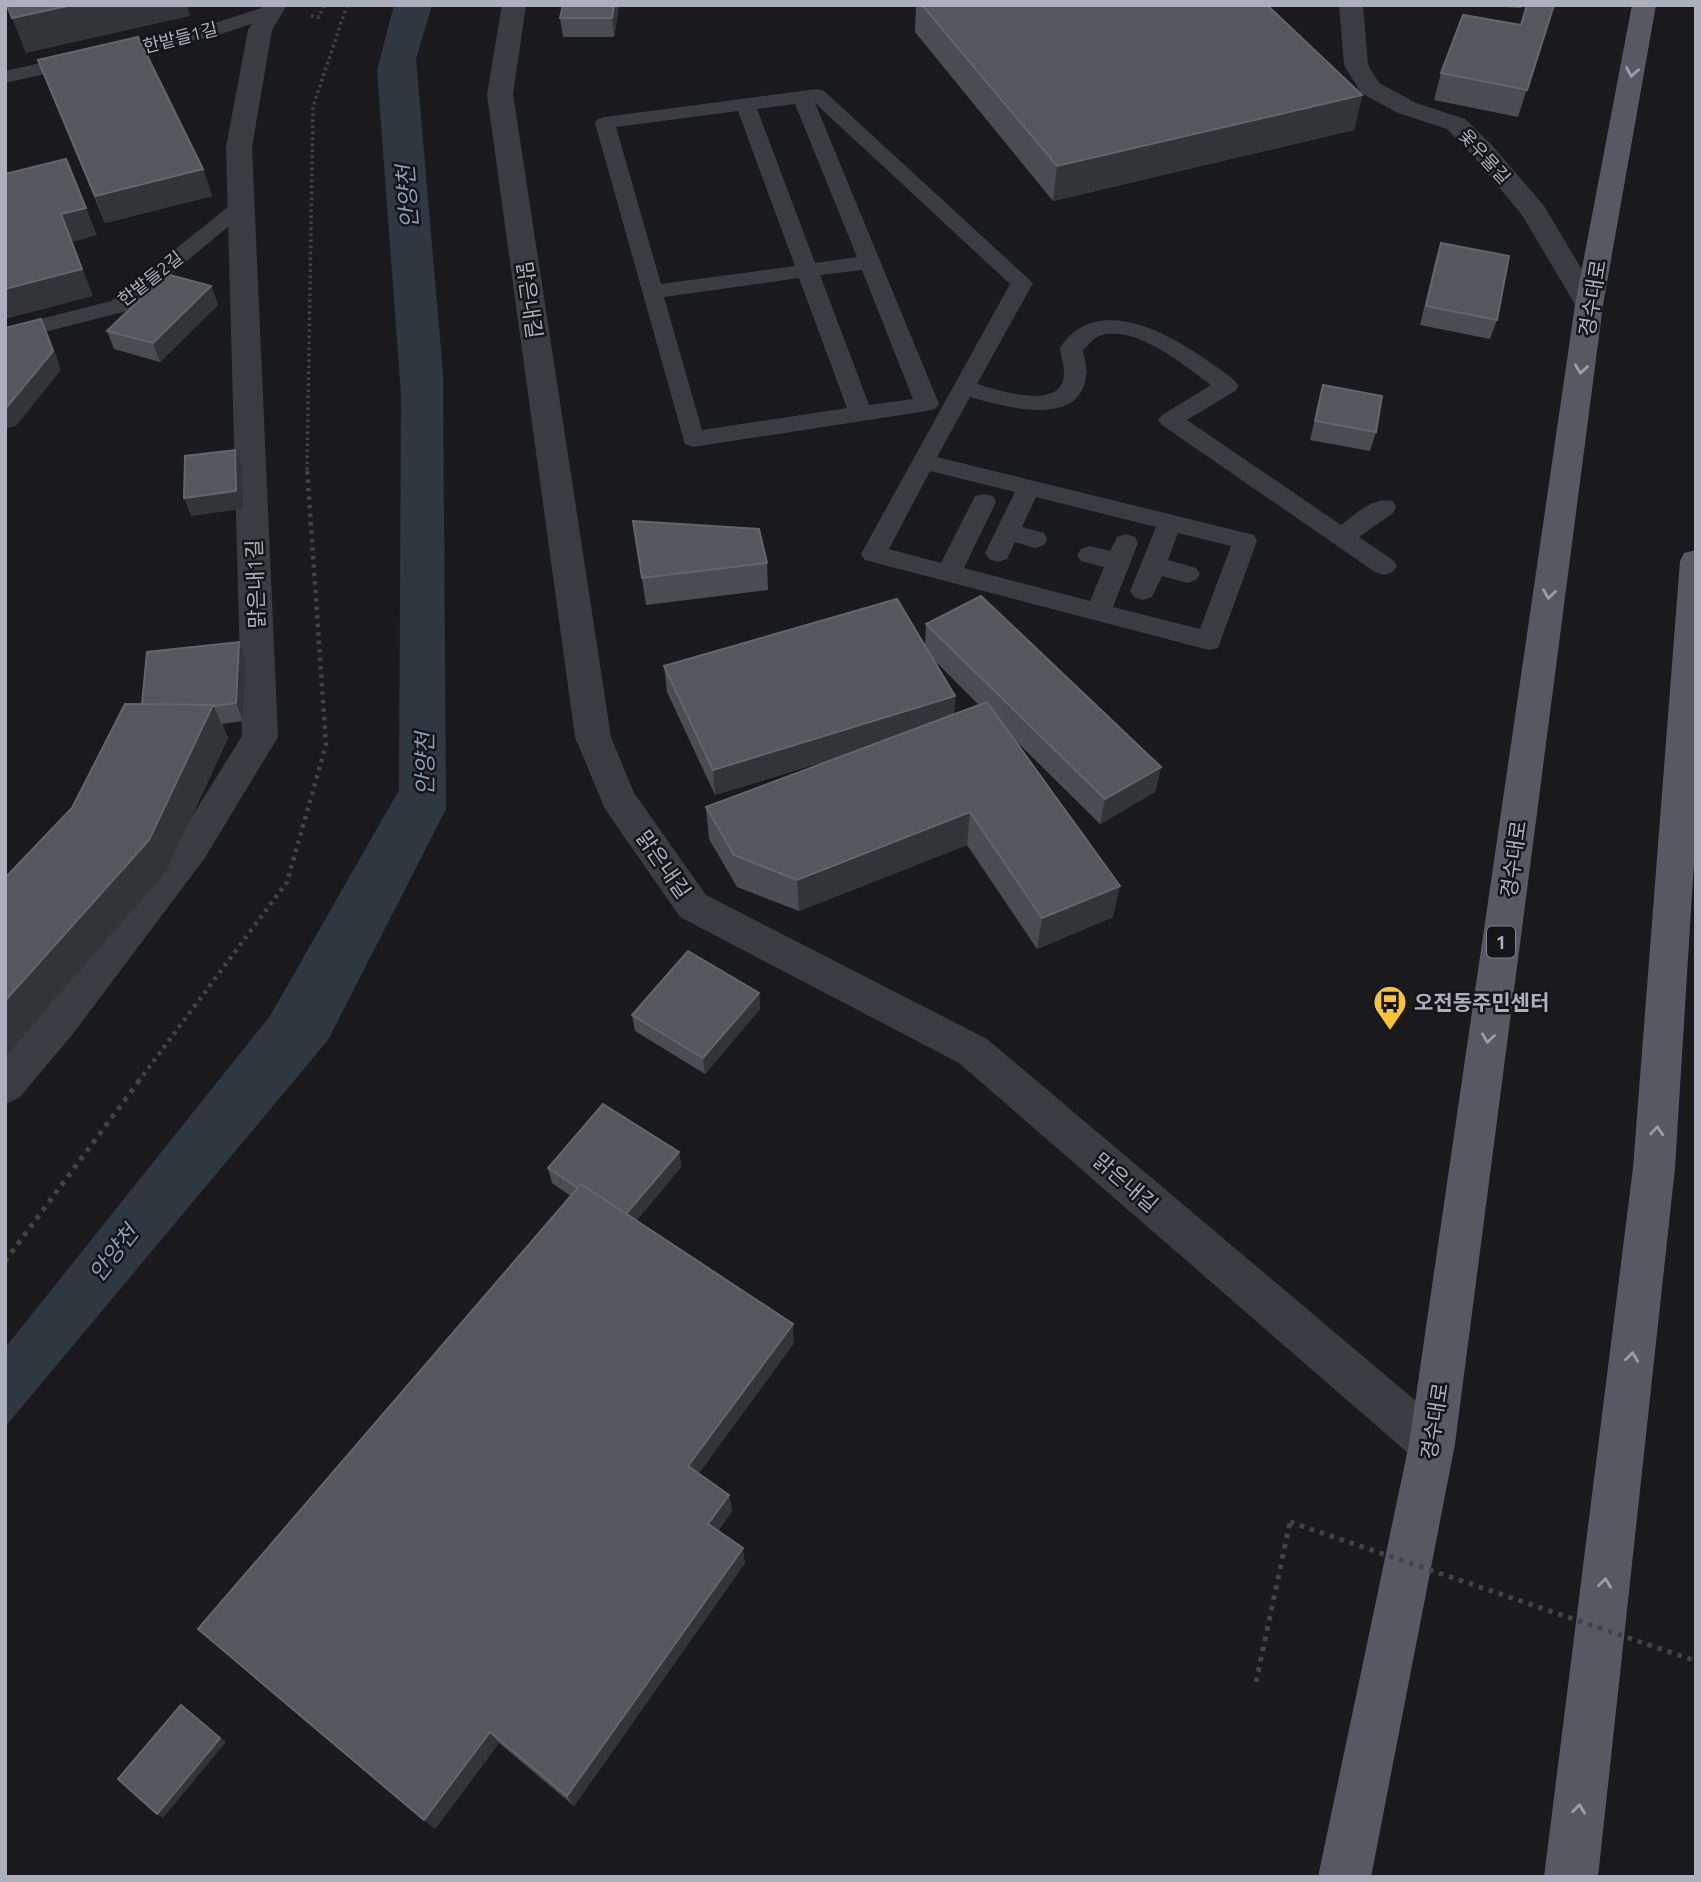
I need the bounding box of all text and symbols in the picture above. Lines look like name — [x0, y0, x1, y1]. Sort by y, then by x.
street label: 한밭들1길 — [141, 18, 219, 56]
one-way arrow — [1625, 66, 1640, 78]
street label: 옻우물길 — [1455, 125, 1515, 187]
water label: 안양천 — [392, 162, 422, 230]
street label: 한밭들2길 — [114, 247, 186, 309]
street label: 경수대로 — [1574, 258, 1610, 338]
street label: 맑은내길 — [513, 260, 547, 340]
one-way arrow — [1573, 363, 1588, 375]
street label: 맑은내1길 — [241, 539, 269, 629]
one-way arrow — [1542, 588, 1557, 600]
water label: 안양천 — [412, 729, 437, 796]
street label: 경수대로 — [1496, 819, 1530, 899]
street label: 맑은내길 — [632, 825, 696, 903]
road number: 1 — [1487, 926, 1515, 958]
bus stop icon: 오전동주민센터 — [1371, 983, 1409, 1032]
place label: 오전동주민센터 — [1414, 990, 1549, 1014]
one-way arrow — [1481, 1032, 1496, 1044]
one-way arrow — [1649, 1125, 1664, 1136]
street label: 맑은내길 — [1089, 1148, 1163, 1216]
water label: 안양천 — [84, 1218, 144, 1286]
one-way arrow — [1625, 1351, 1640, 1363]
street label: 경수대로 — [1416, 1381, 1452, 1461]
one-way arrow — [1598, 1577, 1613, 1589]
one-way arrow — [1571, 1803, 1586, 1815]

